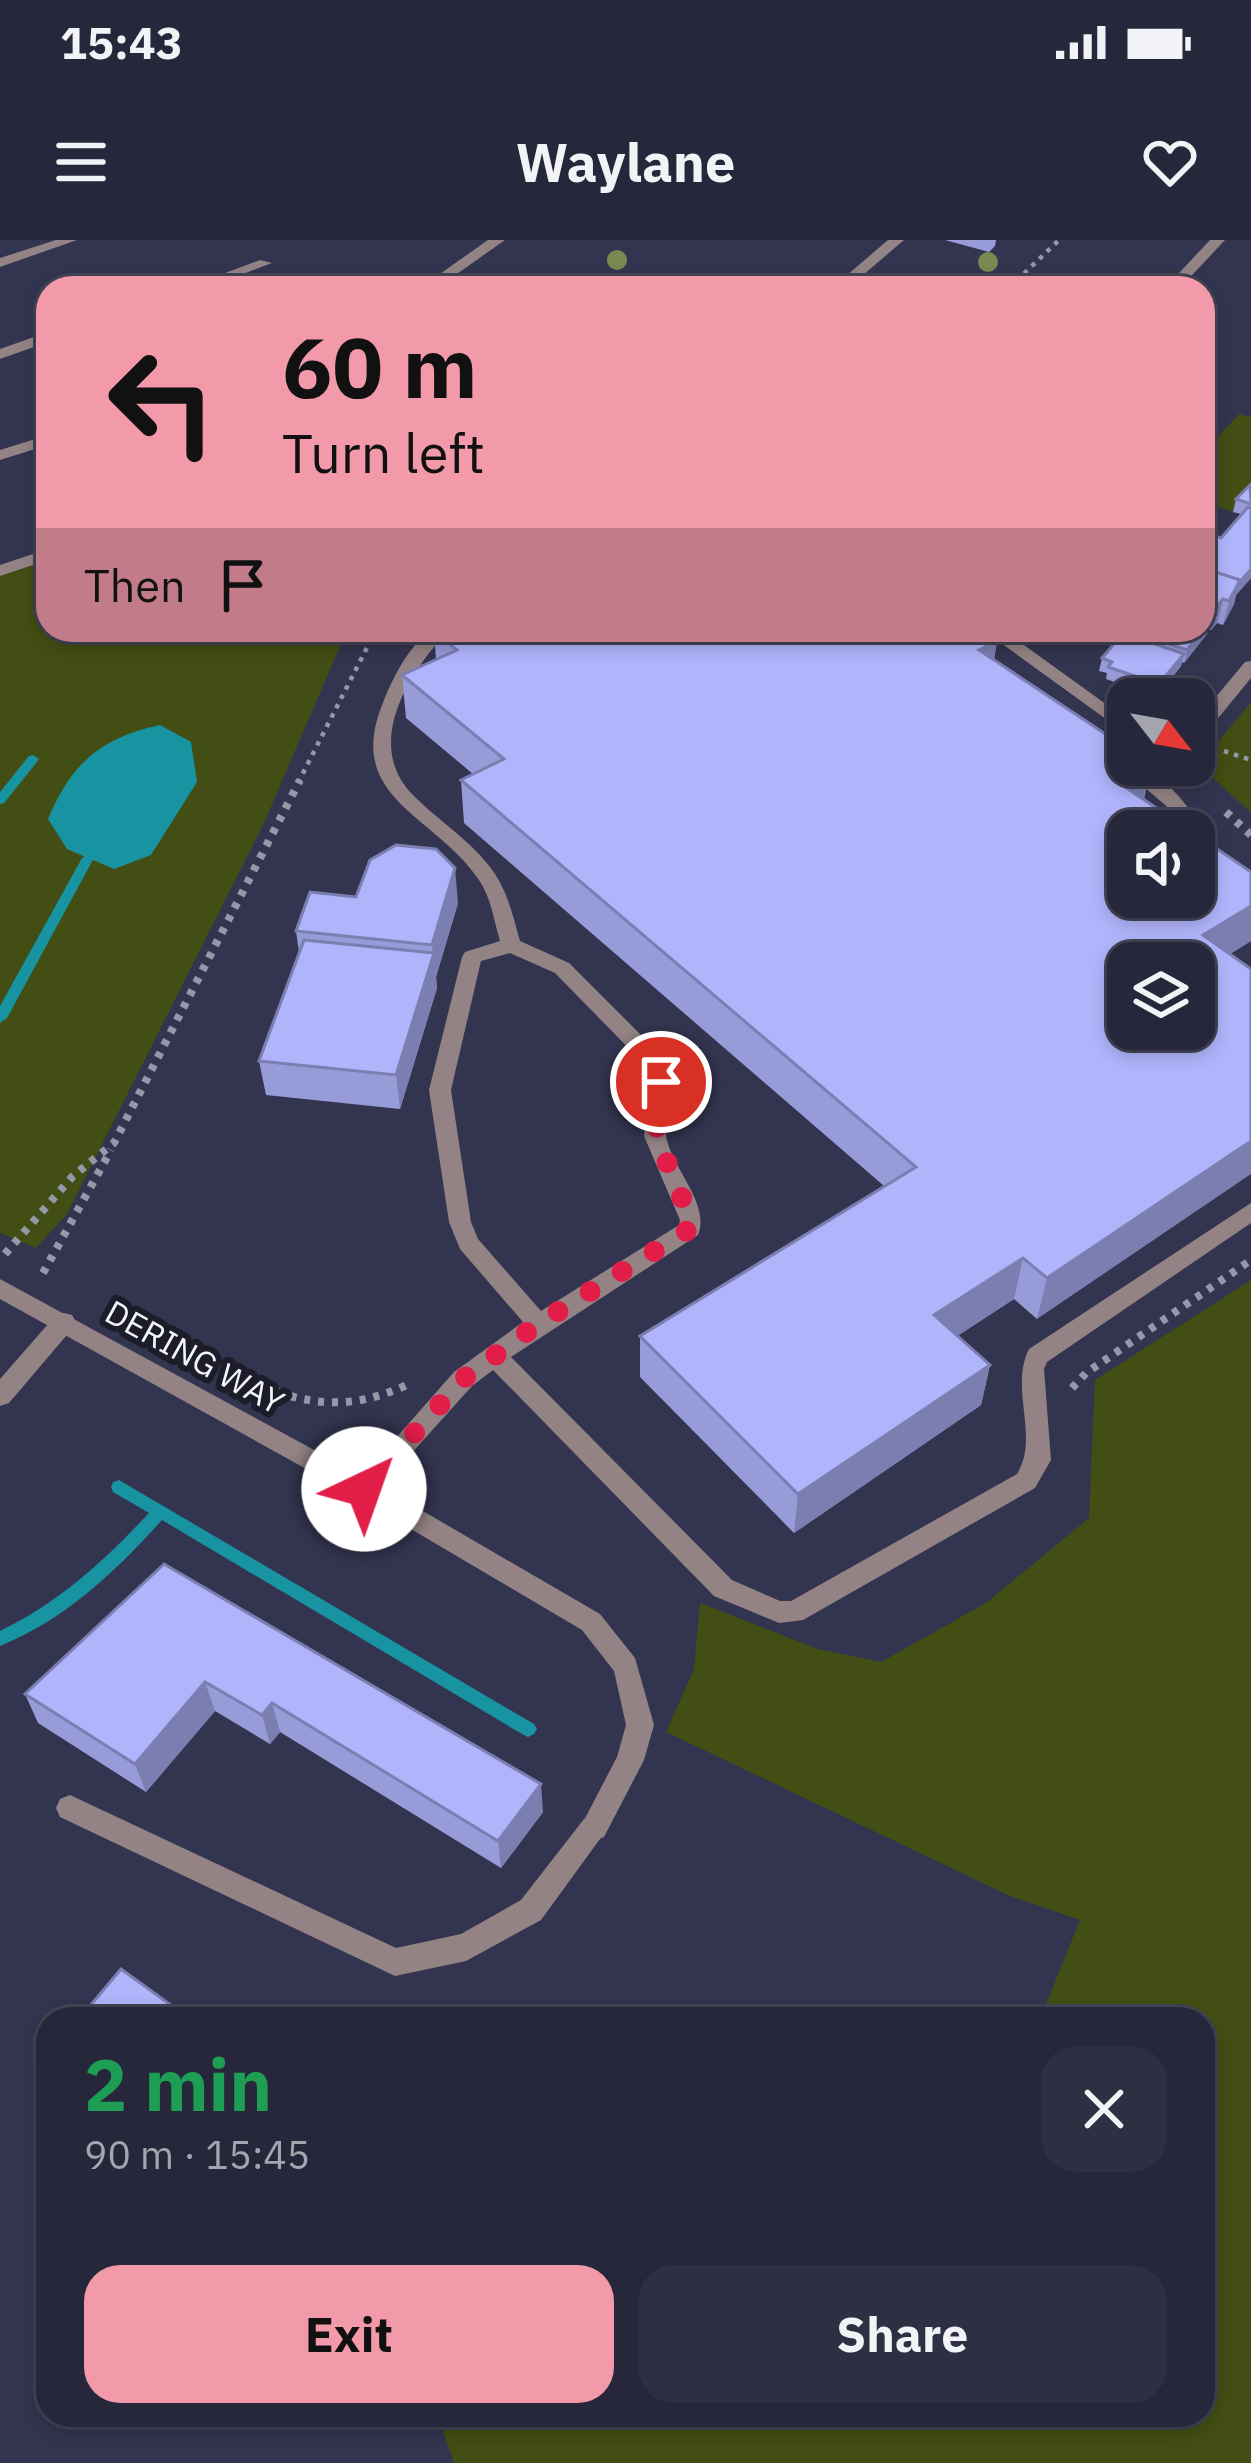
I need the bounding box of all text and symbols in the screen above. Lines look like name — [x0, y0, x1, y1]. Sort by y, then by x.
text: 15:43 — [60, 13, 183, 71]
text: Waylane — [516, 127, 735, 197]
icon: menu — [48, 129, 114, 195]
icon: heart — [1137, 129, 1203, 195]
text: 60 m — [282, 312, 478, 421]
icon: left — [84, 324, 240, 480]
text: Turn left — [282, 418, 485, 488]
icon: arrive — [210, 552, 276, 618]
text: Then — [84, 556, 186, 614]
north arrow — [1107, 678, 1215, 786]
map controls — [1107, 678, 1215, 1050]
button: sound — [1107, 810, 1215, 918]
button: layers — [1107, 942, 1215, 1050]
pin — [610, 1031, 712, 1133]
icon: arrive — [628, 1049, 694, 1115]
street label: DERING WAY — [98, 1290, 293, 1424]
position arrow — [301, 1426, 427, 1552]
text: 2 min — [84, 2037, 272, 2131]
button: close — [1041, 2046, 1167, 2172]
text: 90 m · 15:45 — [84, 2129, 310, 2180]
button: Exit — [84, 2265, 614, 2403]
button: Share — [638, 2265, 1167, 2403]

